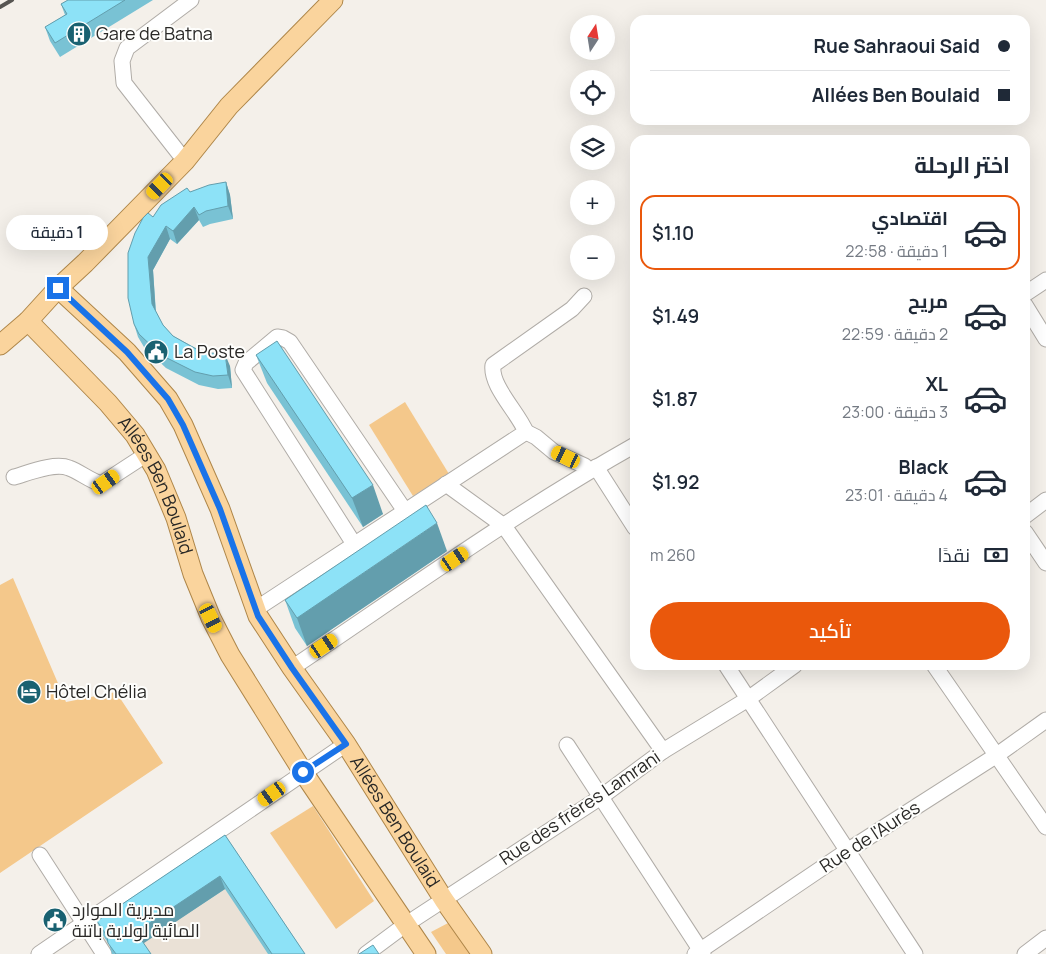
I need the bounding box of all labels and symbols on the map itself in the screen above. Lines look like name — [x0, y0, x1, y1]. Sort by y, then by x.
north arrow — [570, 15, 615, 60]
building icon: Gare de Batna — [66, 21, 92, 47]
place label: Gare de Batna — [96, 21, 213, 45]
car — [144, 170, 175, 202]
callout: 1 دقيقة — [7, 216, 109, 250]
route end — [47, 277, 69, 299]
public building icon: La Poste — [143, 339, 169, 365]
place label: La Poste — [174, 339, 245, 363]
street label: Allées Ben Boulaid — [113, 411, 199, 557]
car — [549, 444, 582, 470]
car — [89, 467, 122, 497]
car — [438, 544, 471, 574]
car — [197, 601, 224, 635]
car — [307, 631, 340, 661]
hotel icon: Hôtel Chélia — [16, 679, 42, 705]
place label: Hôtel Chélia — [46, 679, 147, 703]
street label: Rue des frères Lamrani — [494, 744, 665, 870]
street label: Allées Ben Boulaid — [345, 751, 446, 892]
route start — [292, 761, 314, 783]
car — [255, 779, 288, 809]
street label: Rue de l'Aurès — [815, 795, 924, 878]
place label: مديرية الموارد المائية لولاية باتنة — [72, 897, 200, 942]
public building icon: مديرية الموارد المائية لولاية باتنة — [42, 907, 68, 933]

